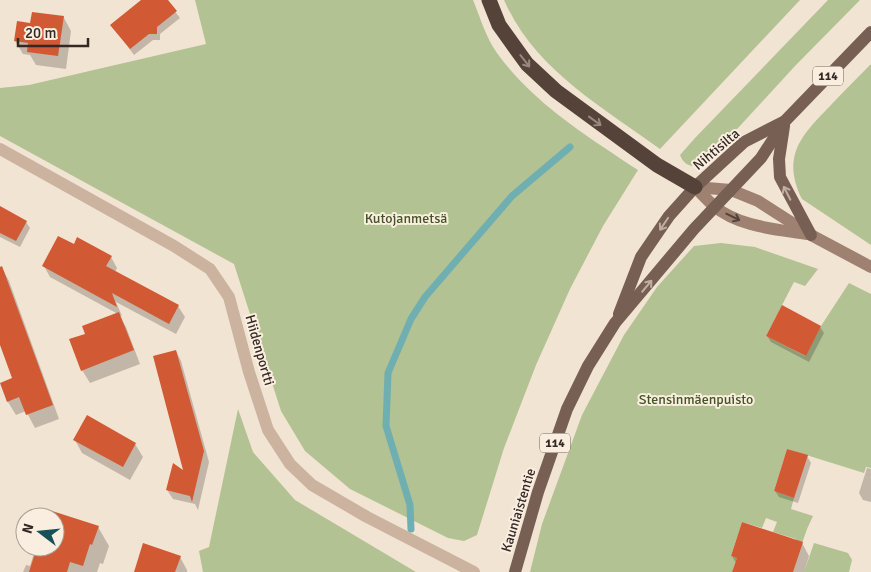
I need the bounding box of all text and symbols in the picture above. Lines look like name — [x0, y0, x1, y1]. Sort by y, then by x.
scale bar — [18, 15, 88, 47]
text: 20 m — [25, 24, 56, 42]
one-way arrow — [519, 54, 530, 67]
road number: 114 — [813, 66, 843, 85]
one-way arrow — [588, 115, 601, 126]
street label: Nihtisilta — [690, 125, 743, 174]
one-way arrow — [782, 185, 792, 200]
park label: Kutojanmetsä — [365, 210, 447, 227]
one-way arrow — [725, 212, 740, 222]
one-way arrow — [658, 217, 669, 231]
one-way arrow — [641, 279, 652, 292]
street label: Hiidenportti — [241, 313, 278, 388]
park label: Stensinmäenpuisto — [639, 391, 753, 408]
road number: 114 — [540, 433, 570, 452]
street label: Kauniaistentie — [498, 466, 539, 554]
north arrow — [15, 507, 65, 557]
text: N — [18, 522, 37, 536]

